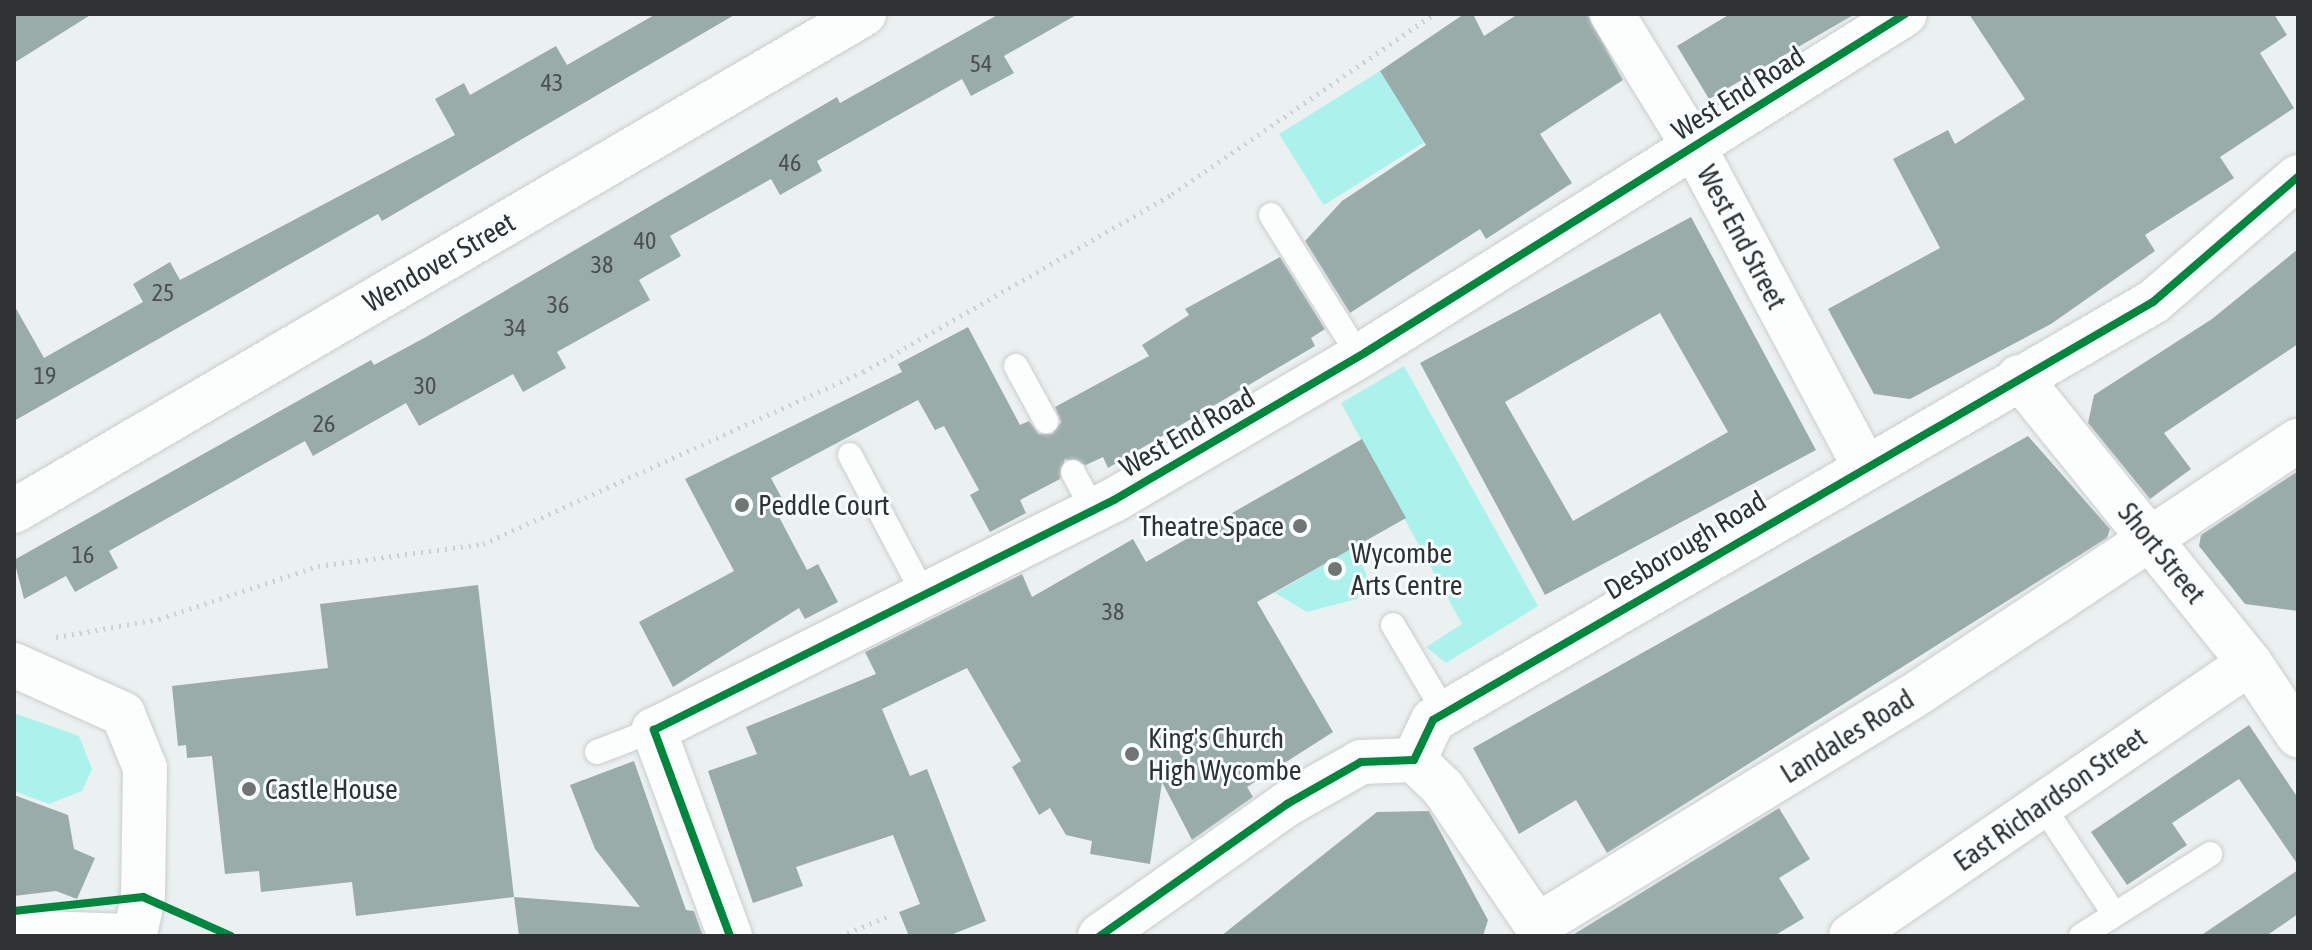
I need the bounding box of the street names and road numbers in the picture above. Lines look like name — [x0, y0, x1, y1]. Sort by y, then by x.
street label: West End Road — [1665, 39, 1811, 147]
street label: West End Street — [1690, 159, 1794, 315]
street label: Wendover Street — [357, 205, 521, 319]
street label: West End Road — [1114, 380, 1260, 484]
street label: Desborough Road — [1598, 484, 1772, 606]
street label: Short Street — [2111, 496, 2213, 610]
street label: Landales Road — [1774, 682, 1920, 790]
street label: East Richardson Street — [1947, 720, 2153, 878]

